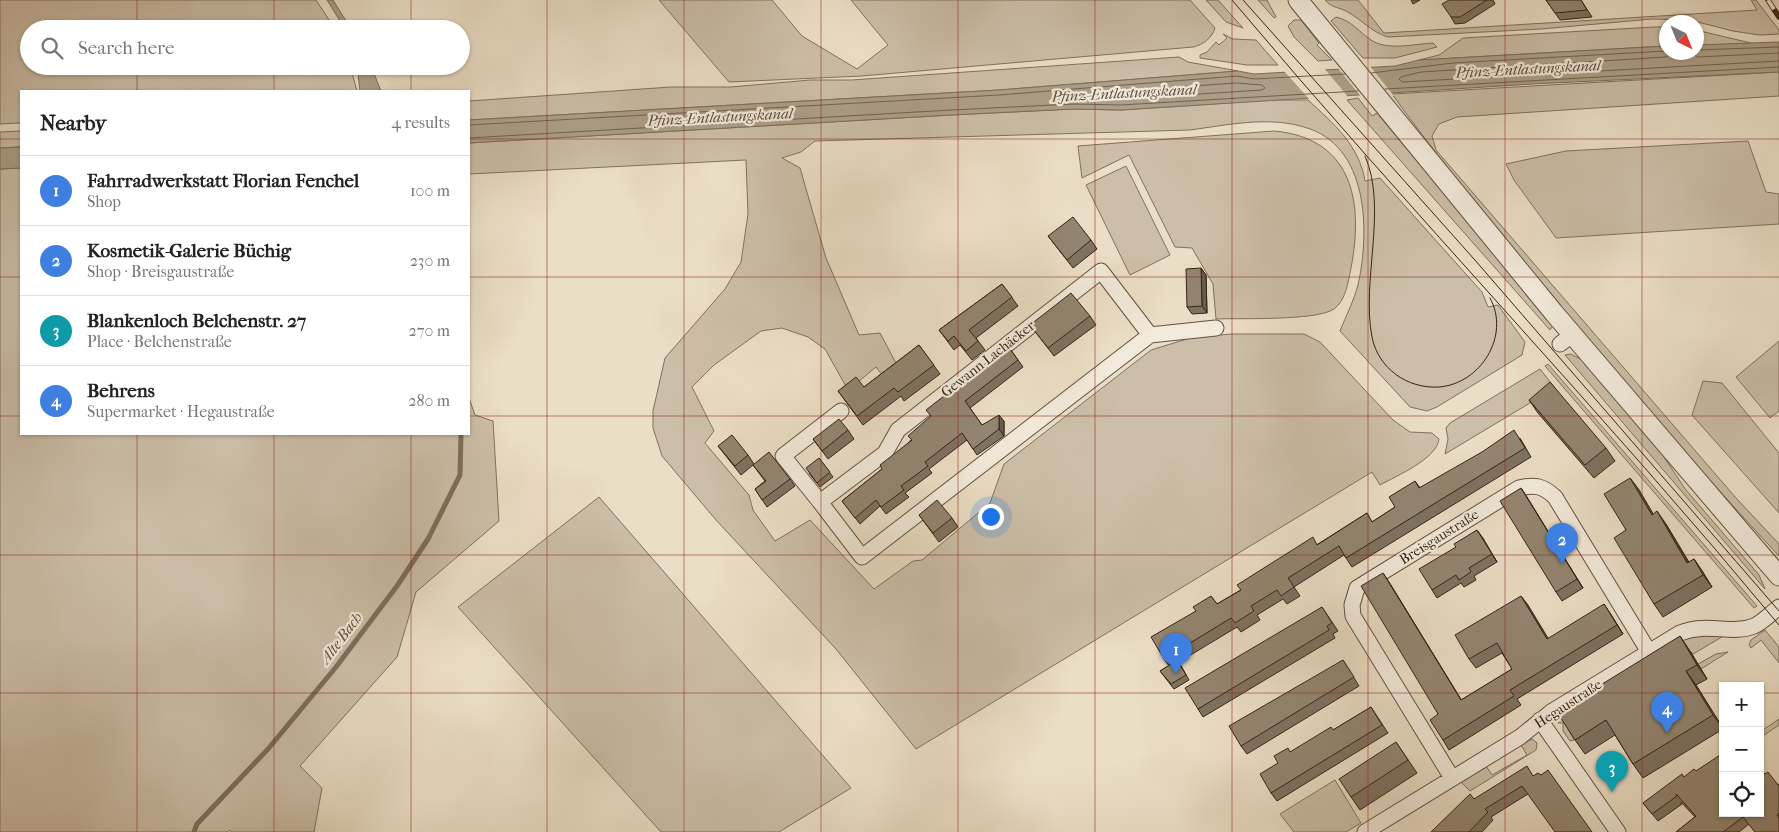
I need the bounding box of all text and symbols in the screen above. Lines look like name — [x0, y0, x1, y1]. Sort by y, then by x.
north arrow — [1659, 15, 1704, 60]
search box — [20, 20, 470, 75]
icon: search — [38, 34, 66, 62]
text: Search here — [78, 37, 174, 59]
water label: Pfinz-Entlastungskanal — [1454, 56, 1603, 82]
water label: Pfinz-Entlastungskanal — [1050, 80, 1199, 106]
water label: Pfinz-Entlastungskanal — [646, 104, 795, 130]
text: Nearby — [40, 111, 106, 135]
text: 4 results — [392, 113, 450, 132]
text: Fahrradwerkstatt Florian Fenchel — [87, 170, 359, 192]
text: 1 — [53, 181, 59, 200]
text: 100 m — [410, 181, 450, 200]
text: Shop — [87, 192, 121, 211]
text: Kosmetik-Galerie Büchig — [87, 240, 291, 262]
text: 2 — [52, 251, 60, 270]
text: 230 m — [410, 251, 450, 270]
text: Shop · Breisgaustraße — [87, 262, 234, 281]
text: Blankenloch Belchenstr. 27 — [87, 310, 306, 332]
street label: Gewann Lachäcker — [938, 317, 1038, 401]
text: 3 — [53, 321, 59, 340]
text: 270 m — [409, 321, 450, 340]
text: Place · Belchenstraße — [87, 332, 232, 351]
text: Behrens — [87, 380, 155, 402]
text: 4 — [51, 391, 61, 410]
text: 280 m — [408, 391, 450, 410]
text: Supermarket · Hegaustraße — [87, 402, 275, 421]
your location — [978, 504, 1004, 530]
street label: Breisgaustraße — [1396, 506, 1482, 568]
pin: 2 — [1546, 523, 1578, 564]
water label: Alte Bach — [315, 609, 366, 669]
pin: 1 — [1160, 633, 1192, 674]
street label: Hegaustraße — [1531, 676, 1605, 732]
map controls — [1719, 682, 1764, 817]
button: + — [1719, 682, 1764, 727]
pin: 4 — [1651, 692, 1683, 733]
button: − — [1719, 727, 1764, 772]
pin: 3 — [1596, 751, 1628, 792]
button: locate — [1719, 772, 1764, 817]

